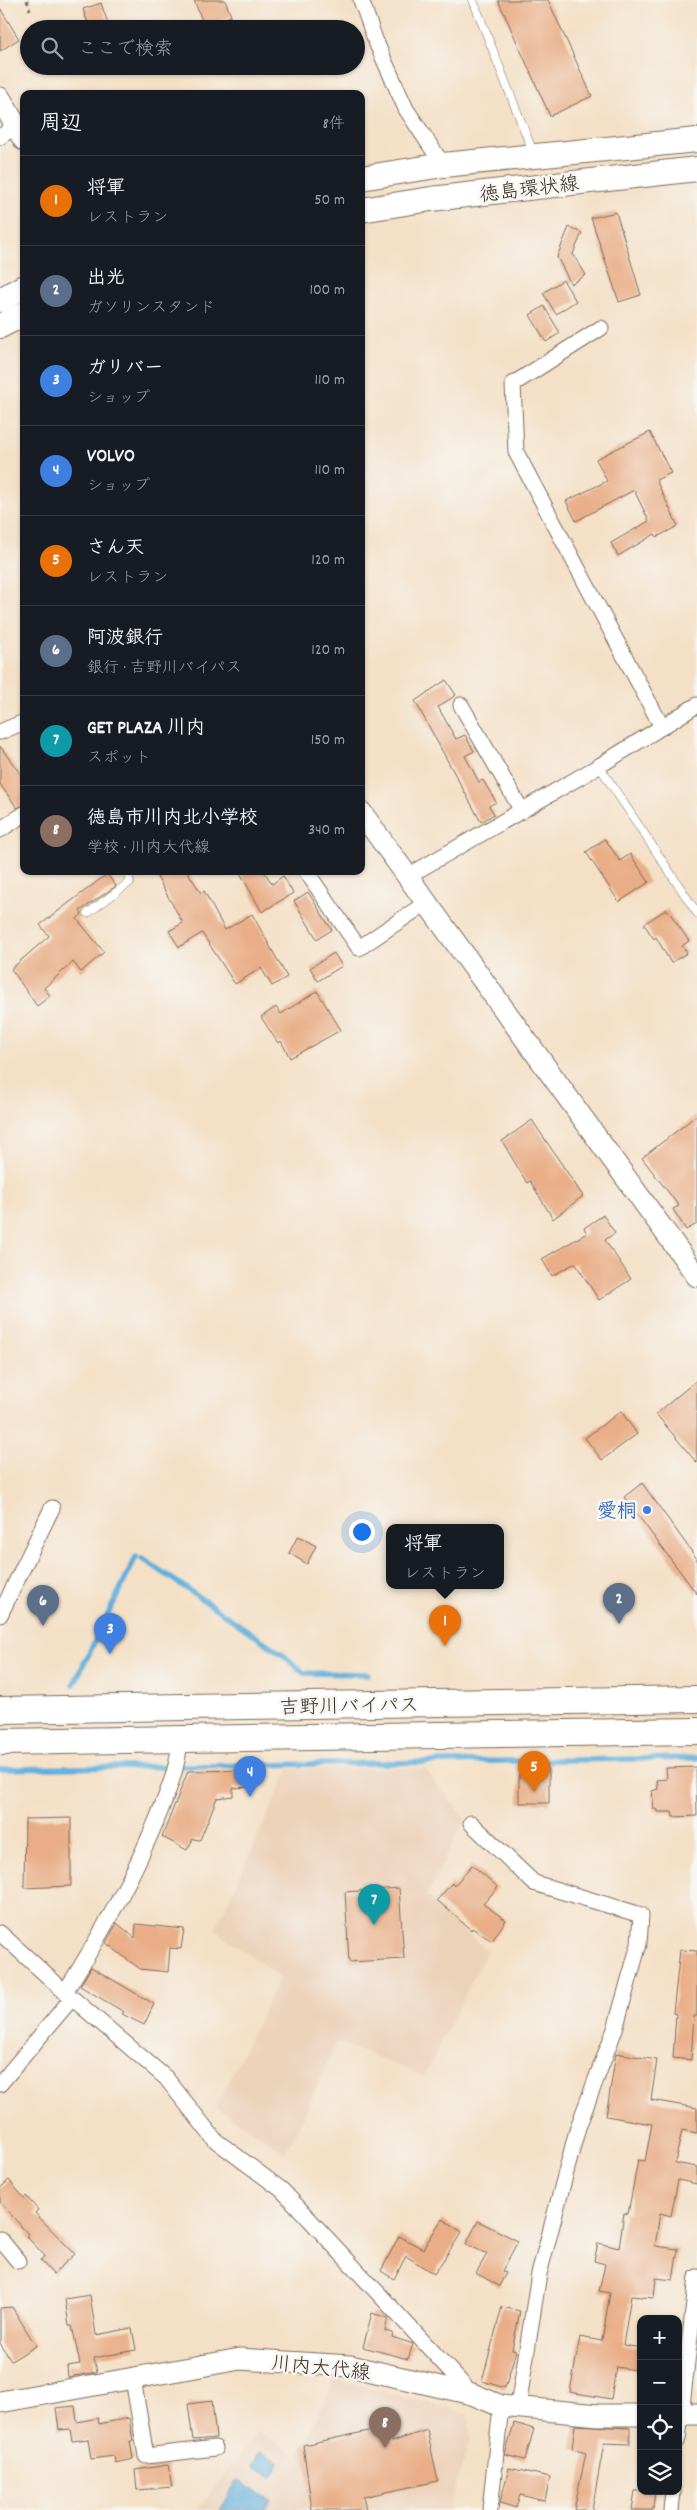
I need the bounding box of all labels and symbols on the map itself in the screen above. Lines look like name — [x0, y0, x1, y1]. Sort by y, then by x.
street label: 徳島環状線 — [478, 171, 581, 211]
place label: 愛桐 — [597, 1499, 637, 1527]
marker: 愛桐 — [641, 1504, 653, 1516]
your location — [349, 1519, 375, 1545]
pin: 2 — [603, 1583, 635, 1624]
pin: 6 — [27, 1585, 59, 1626]
pin: 1 — [429, 1605, 461, 1646]
pin: 3 — [94, 1613, 126, 1654]
street label: 吉野川バイパス — [279, 1693, 419, 1723]
pin: 5 — [518, 1751, 550, 1792]
pin: 4 — [234, 1756, 266, 1797]
pin: 7 — [358, 1884, 390, 1925]
street label: 川内大代線 — [269, 2351, 372, 2389]
pin: 8 — [369, 2407, 401, 2448]

